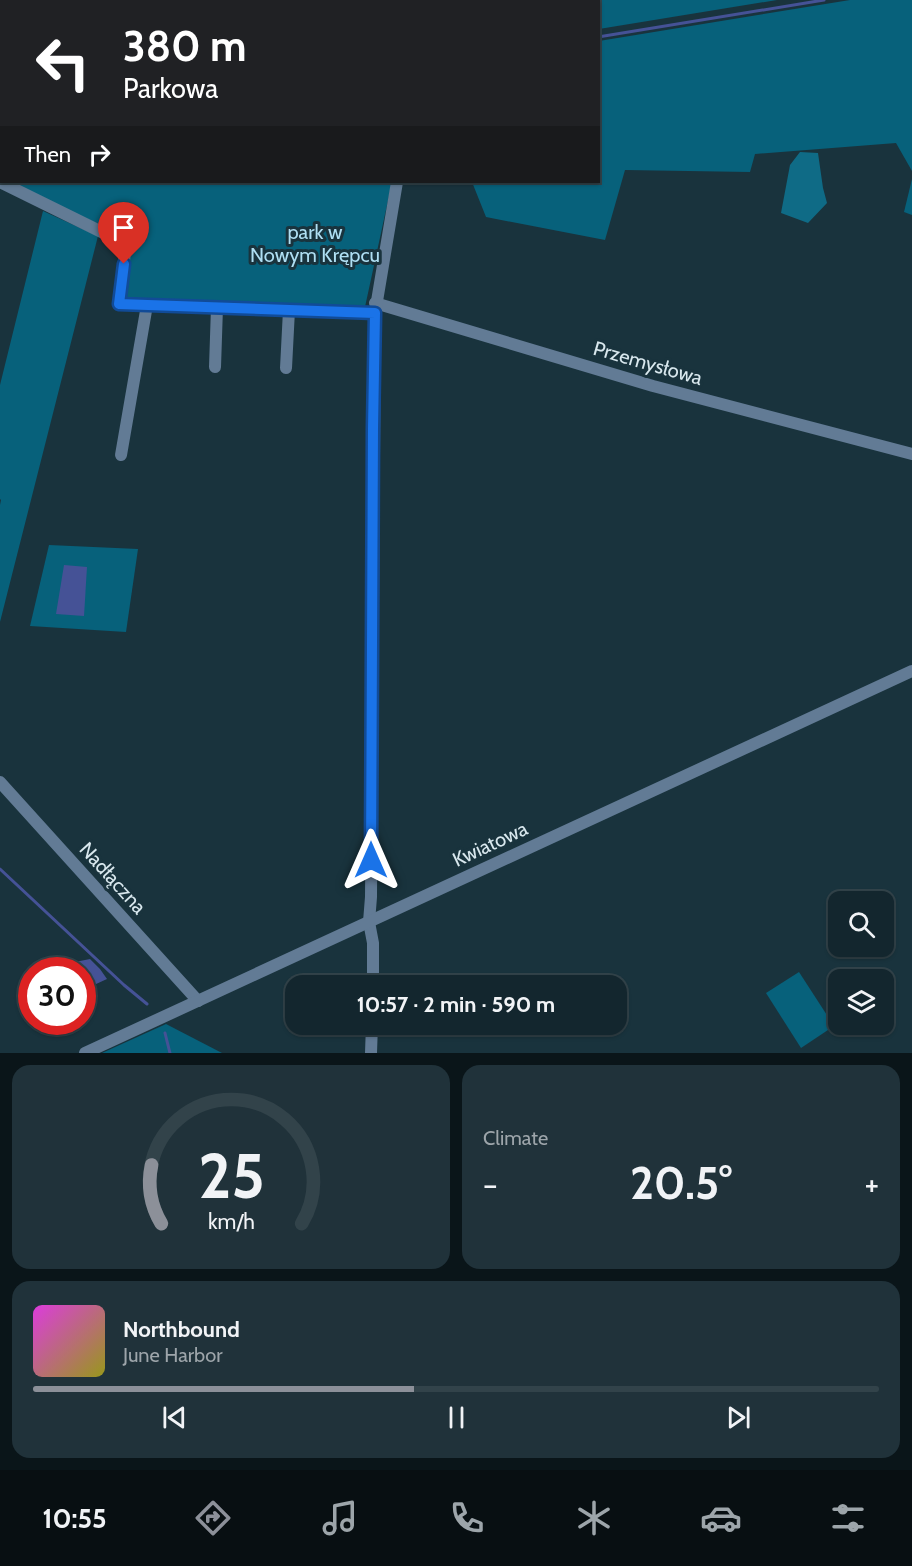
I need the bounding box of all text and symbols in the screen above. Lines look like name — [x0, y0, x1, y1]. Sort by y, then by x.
text: 380 m — [123, 20, 247, 72]
icon: left — [24, 24, 102, 102]
text: Parkowa — [123, 72, 218, 105]
icon: right — [83, 138, 116, 171]
text: Then — [24, 141, 71, 168]
pin — [98, 202, 149, 264]
icon: arrive — [107, 211, 140, 244]
park label: park w Nowym Krępcu — [250, 220, 380, 267]
street label: Przemysłowa — [591, 336, 706, 390]
street label: Kwiatowa — [449, 816, 532, 872]
position arrow — [339, 828, 403, 892]
street label: Nadłączna — [75, 837, 152, 919]
map controls — [828, 891, 894, 1035]
button: search — [828, 891, 894, 957]
speed limit sign: 30 — [18, 957, 96, 1035]
button: layers — [828, 969, 894, 1035]
text: 10:57 · 2 min · 590 m — [357, 991, 555, 1018]
text: Climate — [483, 1126, 548, 1150]
text: 25 — [198, 1138, 264, 1214]
text: 20.5° — [630, 1156, 732, 1210]
text: − — [483, 1164, 498, 1204]
text: + — [864, 1164, 879, 1204]
text: km/h — [208, 1208, 254, 1234]
text: Northbound — [123, 1316, 240, 1343]
text: June Harbor — [123, 1343, 223, 1367]
icon: previous — [158, 1401, 191, 1434]
icon: pause — [440, 1401, 473, 1434]
icon: next — [722, 1401, 755, 1434]
icon: directions — [192, 1497, 234, 1539]
icon: music — [319, 1497, 361, 1539]
icon: phone — [446, 1497, 488, 1539]
icon: climate — [573, 1497, 615, 1539]
icon: car — [700, 1497, 742, 1539]
icon: filters — [827, 1497, 869, 1539]
text: 10:55 — [43, 1502, 107, 1535]

